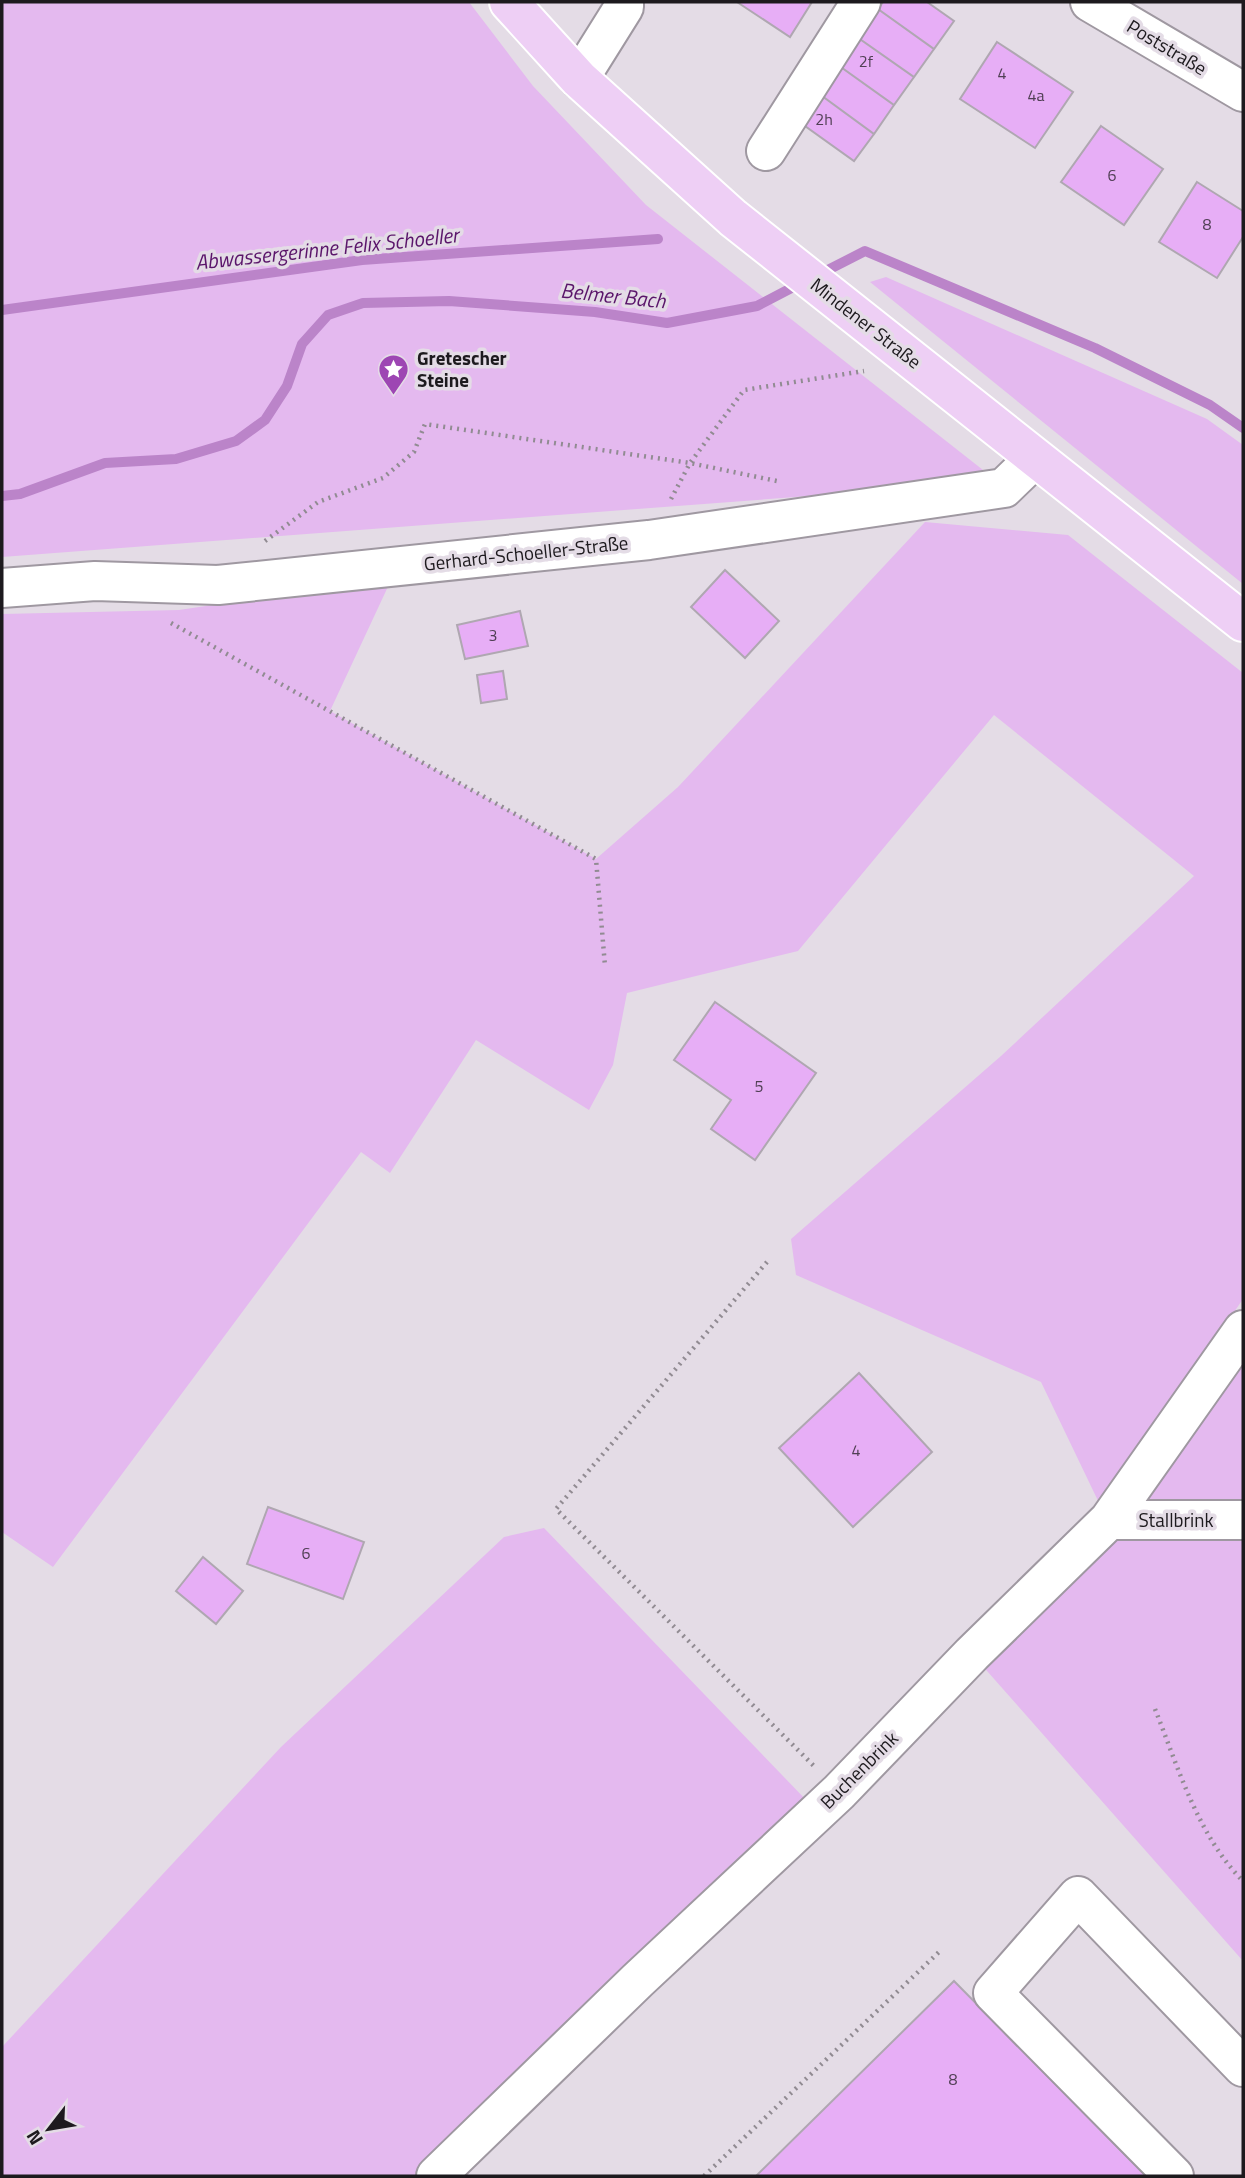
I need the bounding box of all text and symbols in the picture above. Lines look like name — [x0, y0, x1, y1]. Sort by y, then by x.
street label: Poststraße — [1122, 11, 1213, 82]
house number: 2f — [859, 49, 874, 73]
house number: 4 — [998, 61, 1007, 85]
house number: 4a — [1028, 83, 1044, 107]
house number: 2h — [815, 107, 833, 131]
house number: 6 — [1108, 163, 1117, 187]
house number: 8 — [1203, 212, 1212, 236]
water label: Abwassergerinne Felix Schoeller — [194, 218, 462, 278]
street label: Mindener Straße — [805, 270, 928, 375]
water label: Belmer Bach — [559, 274, 668, 316]
place label: Gretescher Steine — [417, 343, 507, 394]
place icon: Gretescher Steine — [377, 352, 411, 396]
street label: Gerhard-Schoeller-Straße — [422, 527, 630, 578]
house number: 3 — [489, 623, 497, 647]
house number: 5 — [755, 1074, 764, 1098]
house number: 4 — [852, 1438, 861, 1462]
street label: Stallbrink — [1138, 1505, 1214, 1534]
house number: 6 — [302, 1541, 311, 1565]
street label: Buchenbrink — [813, 1724, 904, 1815]
house number: 8 — [949, 2067, 958, 2091]
north arrow — [14, 2094, 84, 2164]
text: N — [18, 2125, 50, 2151]

